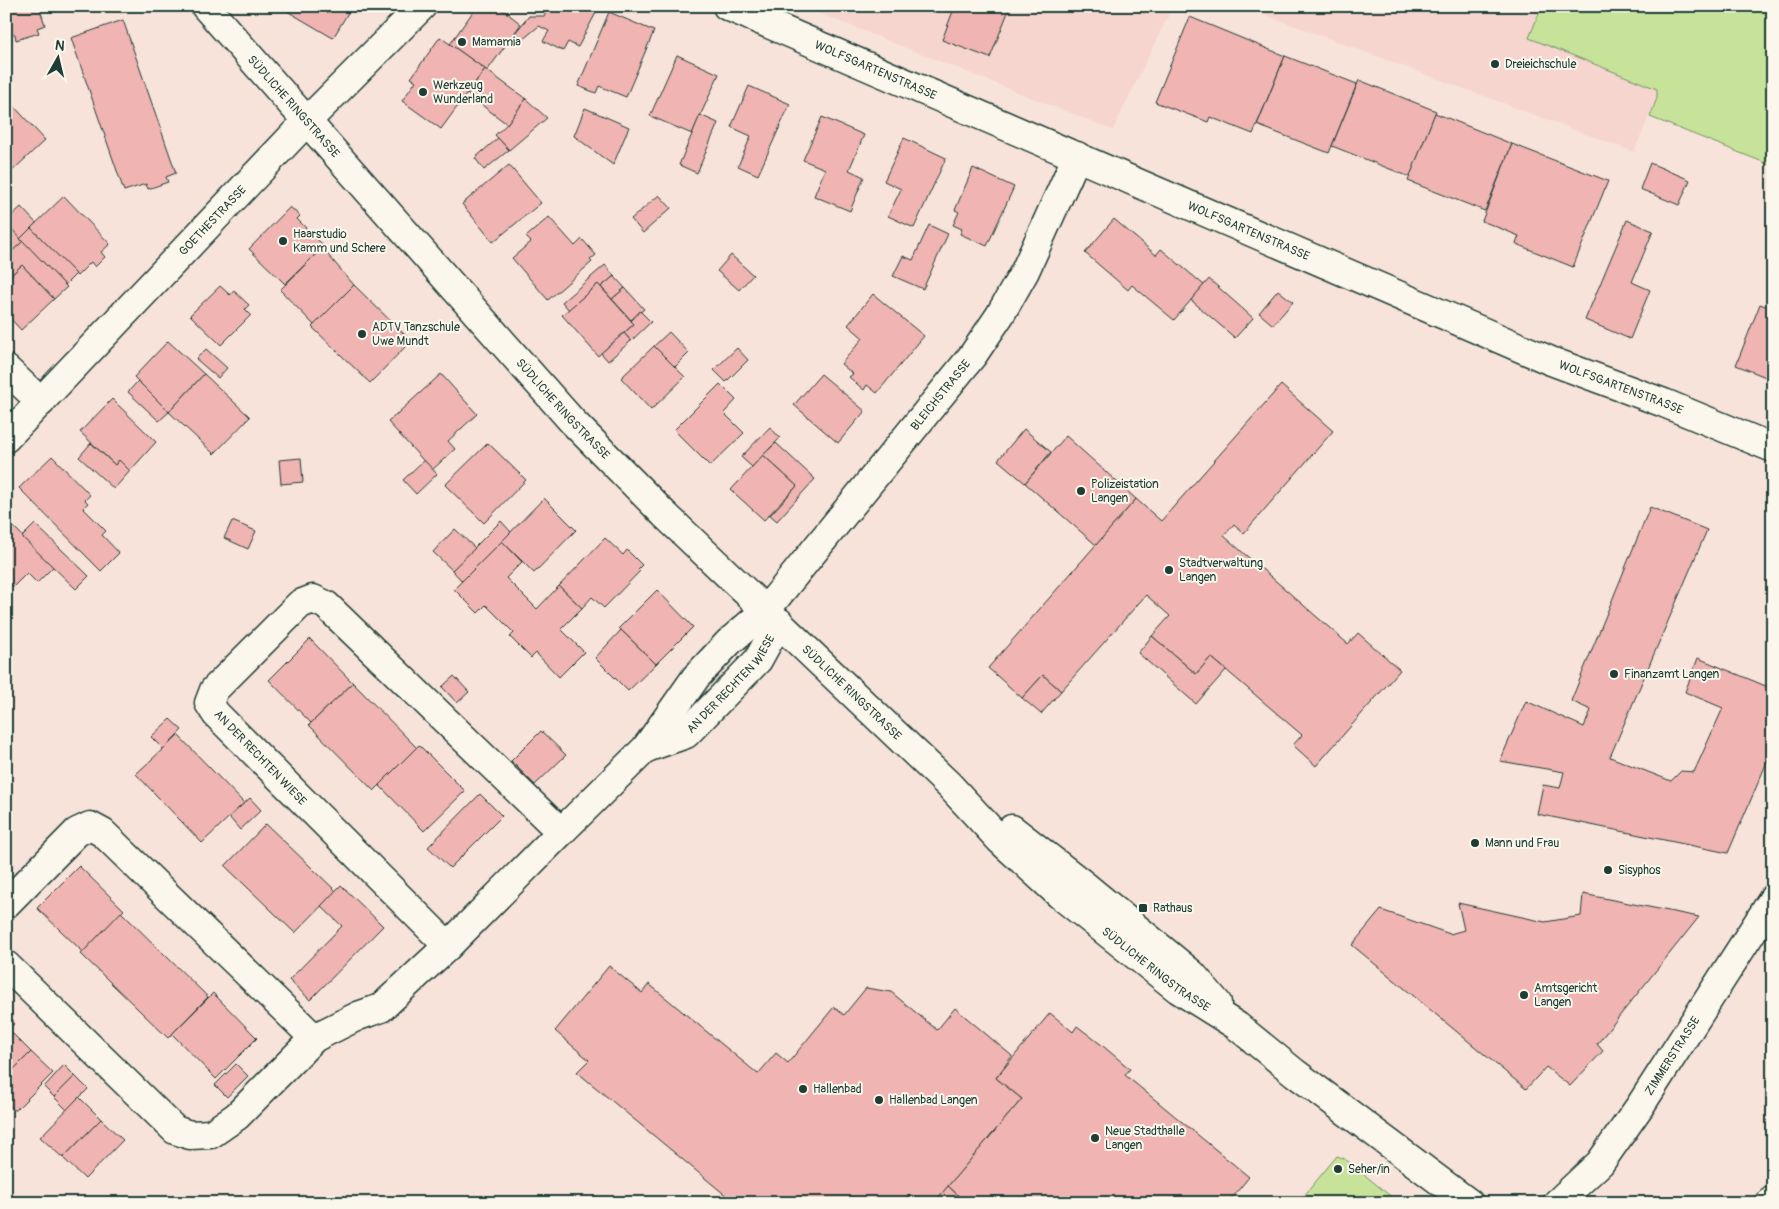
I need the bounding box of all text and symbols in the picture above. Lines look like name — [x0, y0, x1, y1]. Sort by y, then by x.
north arrow — [32, 32, 82, 82]
place label: Mamamia — [472, 35, 521, 50]
marker: Mamamia — [456, 36, 468, 48]
text: N — [54, 37, 66, 55]
street label: WOLFSGARTENSTRASSE — [812, 37, 939, 103]
street label: SÜDLICHE RINGSTRASSE — [244, 52, 343, 161]
place label: Dreieichschule — [1505, 57, 1576, 72]
marker: Dreieichschule — [1489, 58, 1501, 70]
place label: Werkzeug Wunderland — [433, 78, 493, 107]
marker: Werkzeug Wunderland — [417, 86, 429, 98]
street label: GOETHESTRASSE — [176, 182, 249, 259]
street label: WOLFSGARTENSTRASSE — [1185, 198, 1312, 264]
place label: Haarstudio Kamm und Schere — [293, 227, 386, 256]
marker: Haarstudio Kamm und Schere — [277, 235, 289, 247]
place label: ADTV Tanzschule Uwe Mundt — [372, 320, 460, 349]
marker: ADTV Tanzschule Uwe Mundt — [356, 328, 368, 340]
street label: SÜDLICHE RINGSTRASSE — [513, 355, 613, 462]
street label: BLEICHSTRASSE — [907, 356, 974, 433]
street label: WOLFSGARTENSTRASSE — [1557, 357, 1685, 418]
place label: Polizeistation Langen — [1091, 477, 1159, 506]
marker: Polizeistation Langen — [1075, 485, 1087, 497]
place label: Stadtverwaltung Langen — [1179, 556, 1263, 585]
marker: Stadtverwaltung Langen — [1163, 564, 1175, 576]
street label: AN DER RECHTEN WIESE — [683, 632, 778, 736]
street label: SÜDLICHE RINGSTRASSE — [799, 642, 905, 743]
place label: Finanzamt Langen — [1624, 667, 1719, 682]
marker: Finanzamt Langen — [1608, 668, 1620, 680]
street label: AN DER RECHTEN WIESE — [210, 707, 310, 809]
place label: Mann und Frau — [1485, 836, 1559, 851]
marker: Mann und Frau — [1469, 837, 1481, 849]
place label: Sisyphos — [1618, 863, 1661, 878]
marker: Sisyphos — [1602, 864, 1614, 876]
place label: Rathaus — [1153, 901, 1193, 916]
marker: Rathaus — [1137, 902, 1149, 914]
street label: SÜDLICHE RINGSTRASSE — [1099, 924, 1213, 1015]
place label: Amtsgericht Langen — [1534, 981, 1598, 1010]
marker: Amtsgericht Langen — [1518, 989, 1530, 1001]
street label: ZIMMERSTRASSE — [1641, 1014, 1703, 1098]
place label: Hallenbad — [813, 1082, 862, 1097]
marker: Hallenbad — [797, 1083, 809, 1095]
place label: Hallenbad Langen — [889, 1093, 978, 1108]
marker: Hallenbad Langen — [873, 1094, 885, 1106]
place label: Neue Stadthalle Langen — [1105, 1124, 1185, 1153]
marker: Neue Stadthalle Langen — [1089, 1132, 1101, 1144]
place label: Seher/in — [1348, 1162, 1390, 1177]
marker: Seher/in — [1332, 1163, 1344, 1175]

